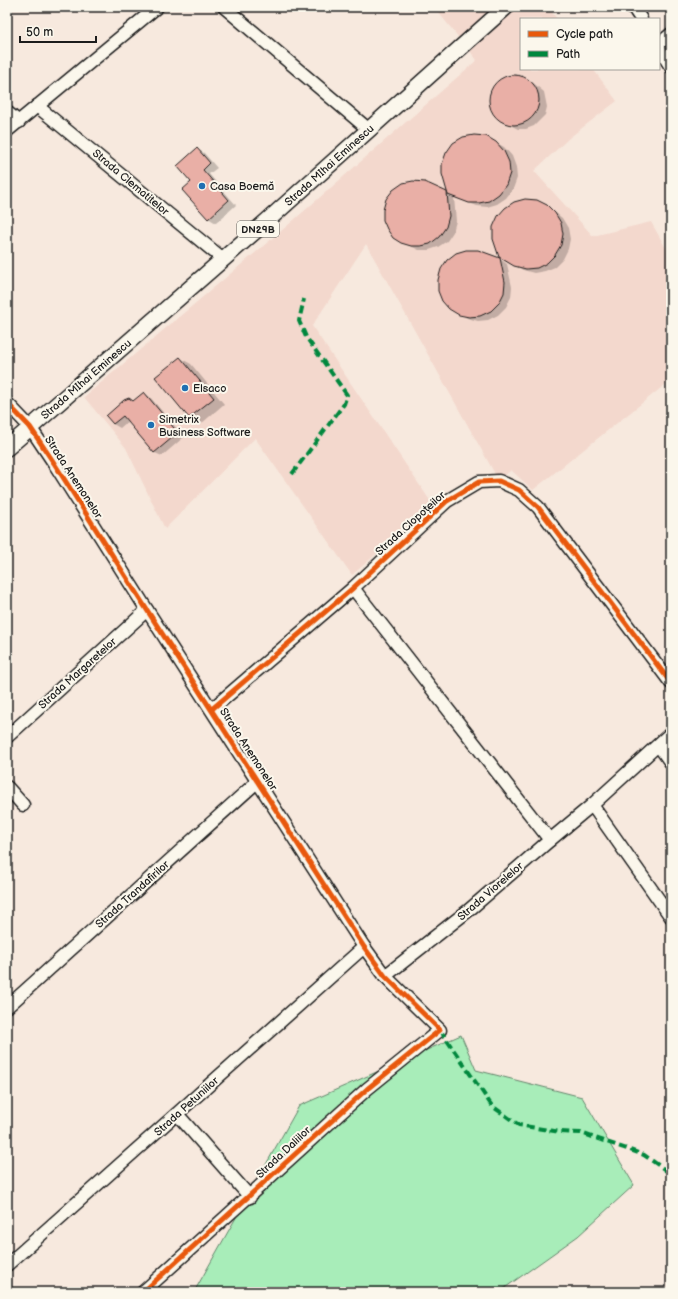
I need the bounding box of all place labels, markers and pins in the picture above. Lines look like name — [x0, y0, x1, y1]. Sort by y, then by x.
place label: Casa Boemă — [210, 180, 274, 193]
marker: Casa Boemă — [197, 181, 207, 191]
place label: Elsaco — [193, 382, 226, 395]
marker: Elsaco — [180, 383, 190, 393]
place label: Simetrix Business Software — [159, 413, 251, 439]
marker: Simetrix Business Software — [146, 420, 156, 430]

